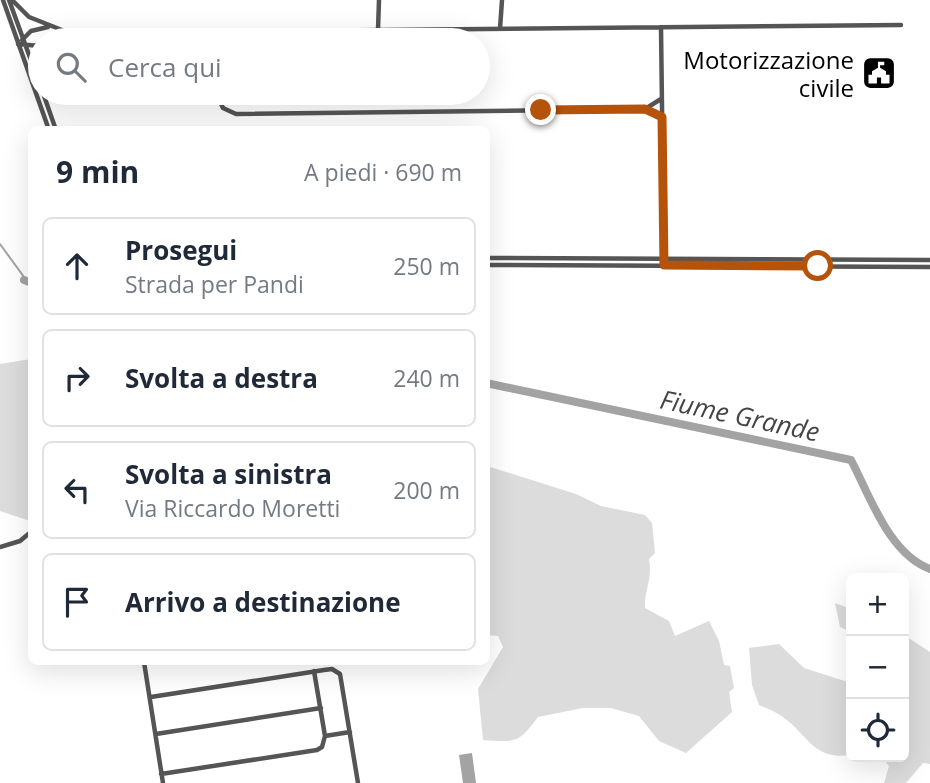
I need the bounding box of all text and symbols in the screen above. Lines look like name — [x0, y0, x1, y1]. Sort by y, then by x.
search box — [28, 28, 490, 105]
place label: Motorizzazione civile — [683, 43, 854, 104]
icon: search — [52, 48, 90, 86]
text: Cerca qui — [108, 49, 222, 85]
public building icon: Motorizzazione civile — [860, 54, 898, 92]
route end — [525, 94, 556, 125]
text: 9 min — [56, 151, 139, 192]
text: A piedi · 690 m — [304, 156, 462, 188]
text: Prosegui — [125, 232, 237, 268]
icon: ahead — [58, 247, 96, 285]
text: 250 m — [393, 250, 460, 282]
route start — [802, 250, 833, 281]
text: Strada per Pandi — [125, 268, 304, 300]
icon: right — [58, 359, 96, 397]
text: Svolta a destra — [125, 360, 318, 396]
text: 240 m — [393, 362, 460, 394]
water label: Fiume Grande — [657, 381, 823, 449]
text: Svolta a sinistra — [125, 456, 332, 492]
icon: left — [58, 471, 96, 509]
text: 200 m — [393, 474, 460, 506]
text: Via Riccardo Moretti — [125, 492, 340, 524]
map controls — [846, 573, 909, 762]
button: + — [846, 573, 909, 636]
icon: arrive — [58, 583, 96, 621]
text: Arrivo a destinazione — [125, 584, 401, 620]
button: − — [846, 636, 909, 699]
button: locate — [846, 699, 909, 762]

